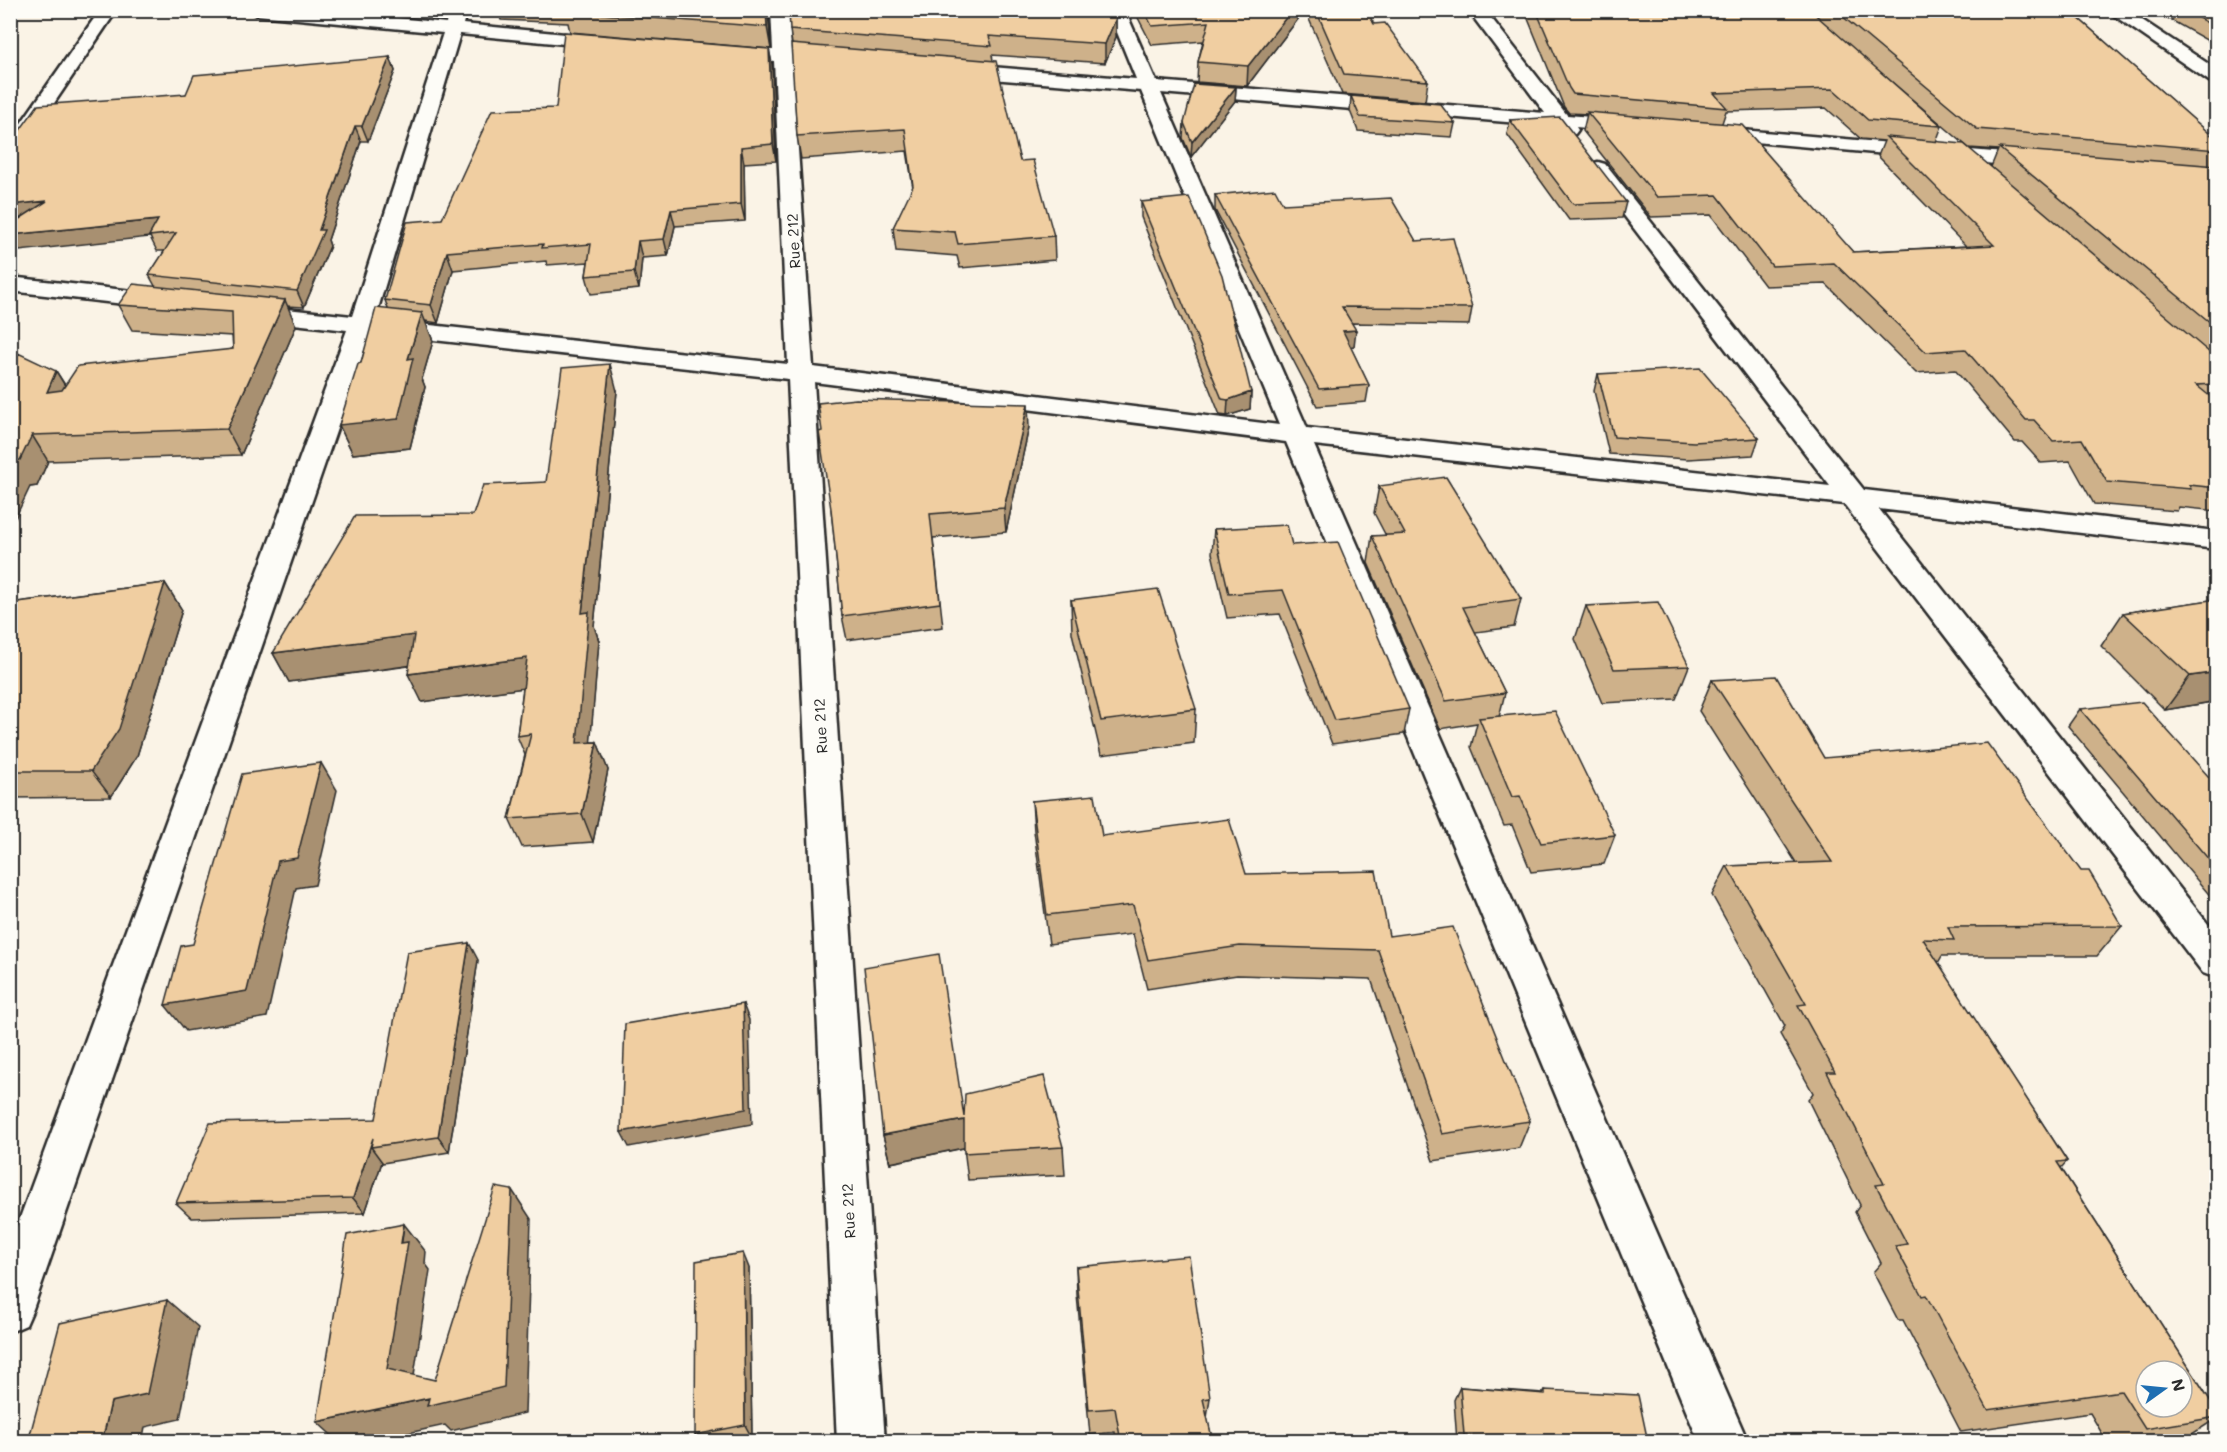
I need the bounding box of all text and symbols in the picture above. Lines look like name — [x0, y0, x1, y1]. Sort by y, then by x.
street label: Rue 212 — [782, 213, 804, 269]
street label: Rue 212 — [809, 698, 831, 754]
street label: Rue 212 — [837, 1183, 859, 1239]
north arrow — [2134, 1359, 2194, 1419]
text: N — [2167, 1376, 2191, 1394]

